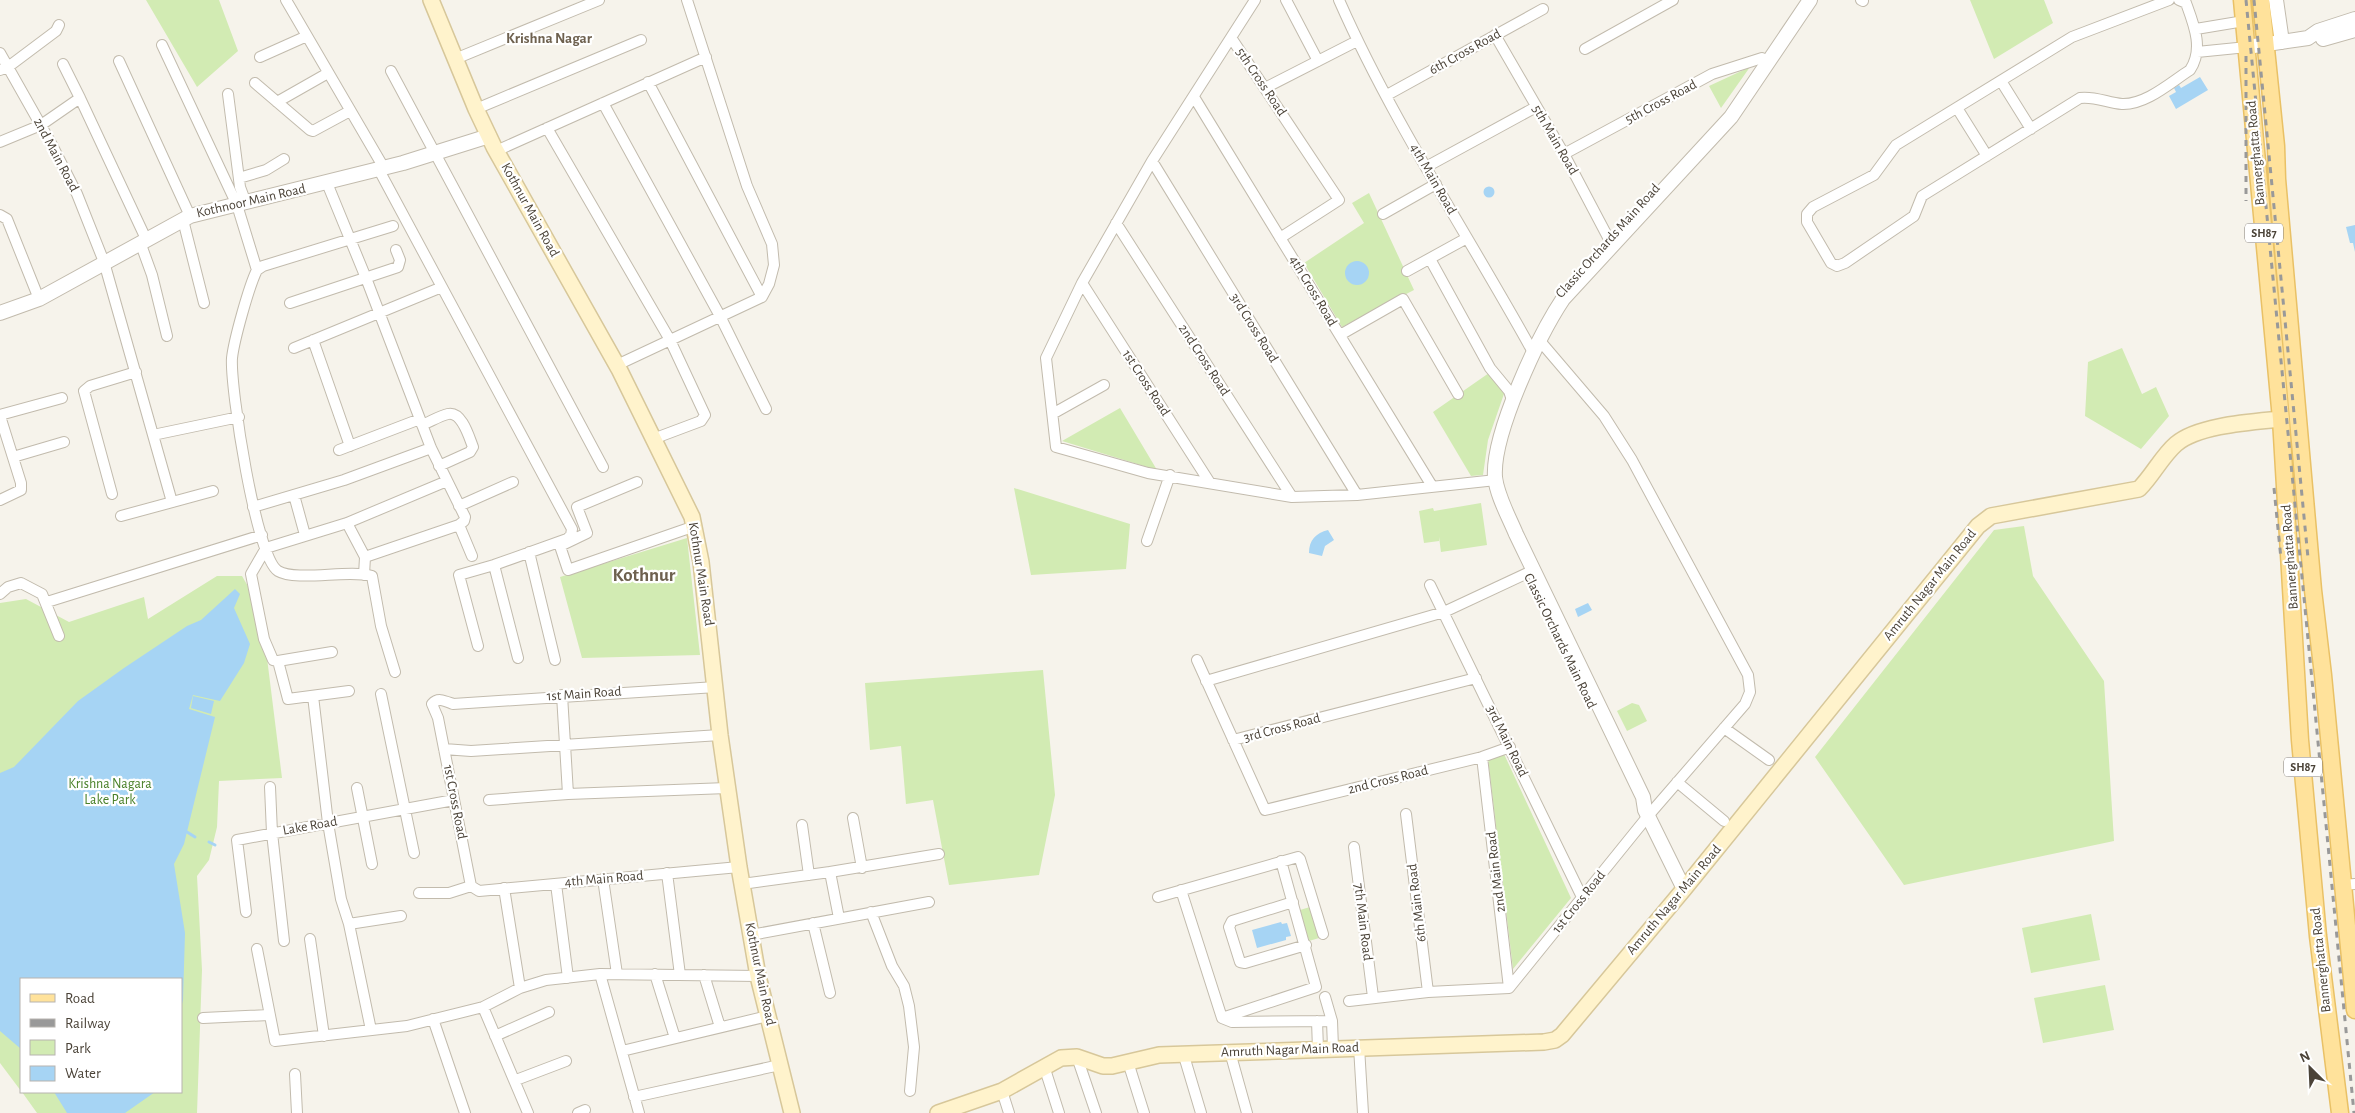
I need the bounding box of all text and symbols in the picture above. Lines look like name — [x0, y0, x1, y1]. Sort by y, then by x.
street label: 6th Cross Road — [1427, 27, 1503, 77]
district label: Krishna Nagar — [506, 31, 593, 46]
street label: 5th Cross Road — [1233, 45, 1289, 119]
street label: 5th Cross Road — [1623, 77, 1699, 127]
street label: Bannerghatta Road — [2244, 100, 2268, 206]
street label: 5th Main Road — [1529, 103, 1581, 177]
street label: 2nd Main Road — [31, 116, 81, 194]
street label: 4th Main Road — [1407, 141, 1459, 217]
street label: Kothnur Main Road — [498, 161, 562, 259]
street label: Classic Orchards Main Road — [1553, 181, 1663, 301]
street label: Kothnoor Main Road — [195, 182, 307, 220]
road number: SH87 — [2245, 224, 2283, 242]
street label: 4th Cross Road — [1286, 253, 1340, 329]
street label: 3rd Cross Road — [1227, 291, 1281, 365]
street label: 2nd Cross Road — [1176, 322, 1232, 398]
street label: 1st Cross Road — [1120, 347, 1172, 419]
street label: Bannerghatta Road — [2279, 504, 2301, 610]
street label: Kothnur Main Road — [686, 521, 716, 627]
street label: Amruth Nagar Main Road — [1881, 527, 1979, 643]
district label: Kothnur — [613, 566, 676, 585]
street label: Classic Orchards Main Road — [1521, 571, 1599, 711]
street label: 1st Main Road — [546, 684, 622, 704]
street label: 3rd Main Road — [1484, 703, 1530, 779]
street label: 3rd Cross Road — [1242, 711, 1322, 745]
road number: SH87 — [2284, 758, 2322, 776]
street label: 2nd Cross Road — [1346, 763, 1430, 797]
street label: 1st Cross Road — [441, 764, 469, 840]
park label: Krishna Nagara Lake Park — [68, 777, 152, 807]
street label: Lake Road — [282, 814, 338, 838]
street label: 2nd Main Road — [1484, 831, 1508, 913]
street label: Amruth Nagar Main Road — [1624, 842, 1724, 958]
street label: 6th Main Road — [1405, 863, 1429, 943]
street label: 1st Cross Road — [1550, 868, 1608, 936]
street label: 4th Main Road — [564, 869, 644, 889]
street label: 7th Main Road — [1351, 882, 1375, 962]
street label: Bannerghatta Road — [2309, 907, 2333, 1013]
street label: Kothnur Main Road — [742, 921, 778, 1027]
legend — [20, 978, 182, 1093]
text: Road — [65, 991, 95, 1006]
text: Railway — [65, 1016, 111, 1031]
text: Park — [65, 1041, 91, 1056]
street label: Amruth Nagar Main Road — [1221, 1041, 1359, 1059]
north arrow — [2285, 1043, 2335, 1093]
text: N — [2298, 1049, 2312, 1065]
text: Water — [65, 1066, 101, 1081]

